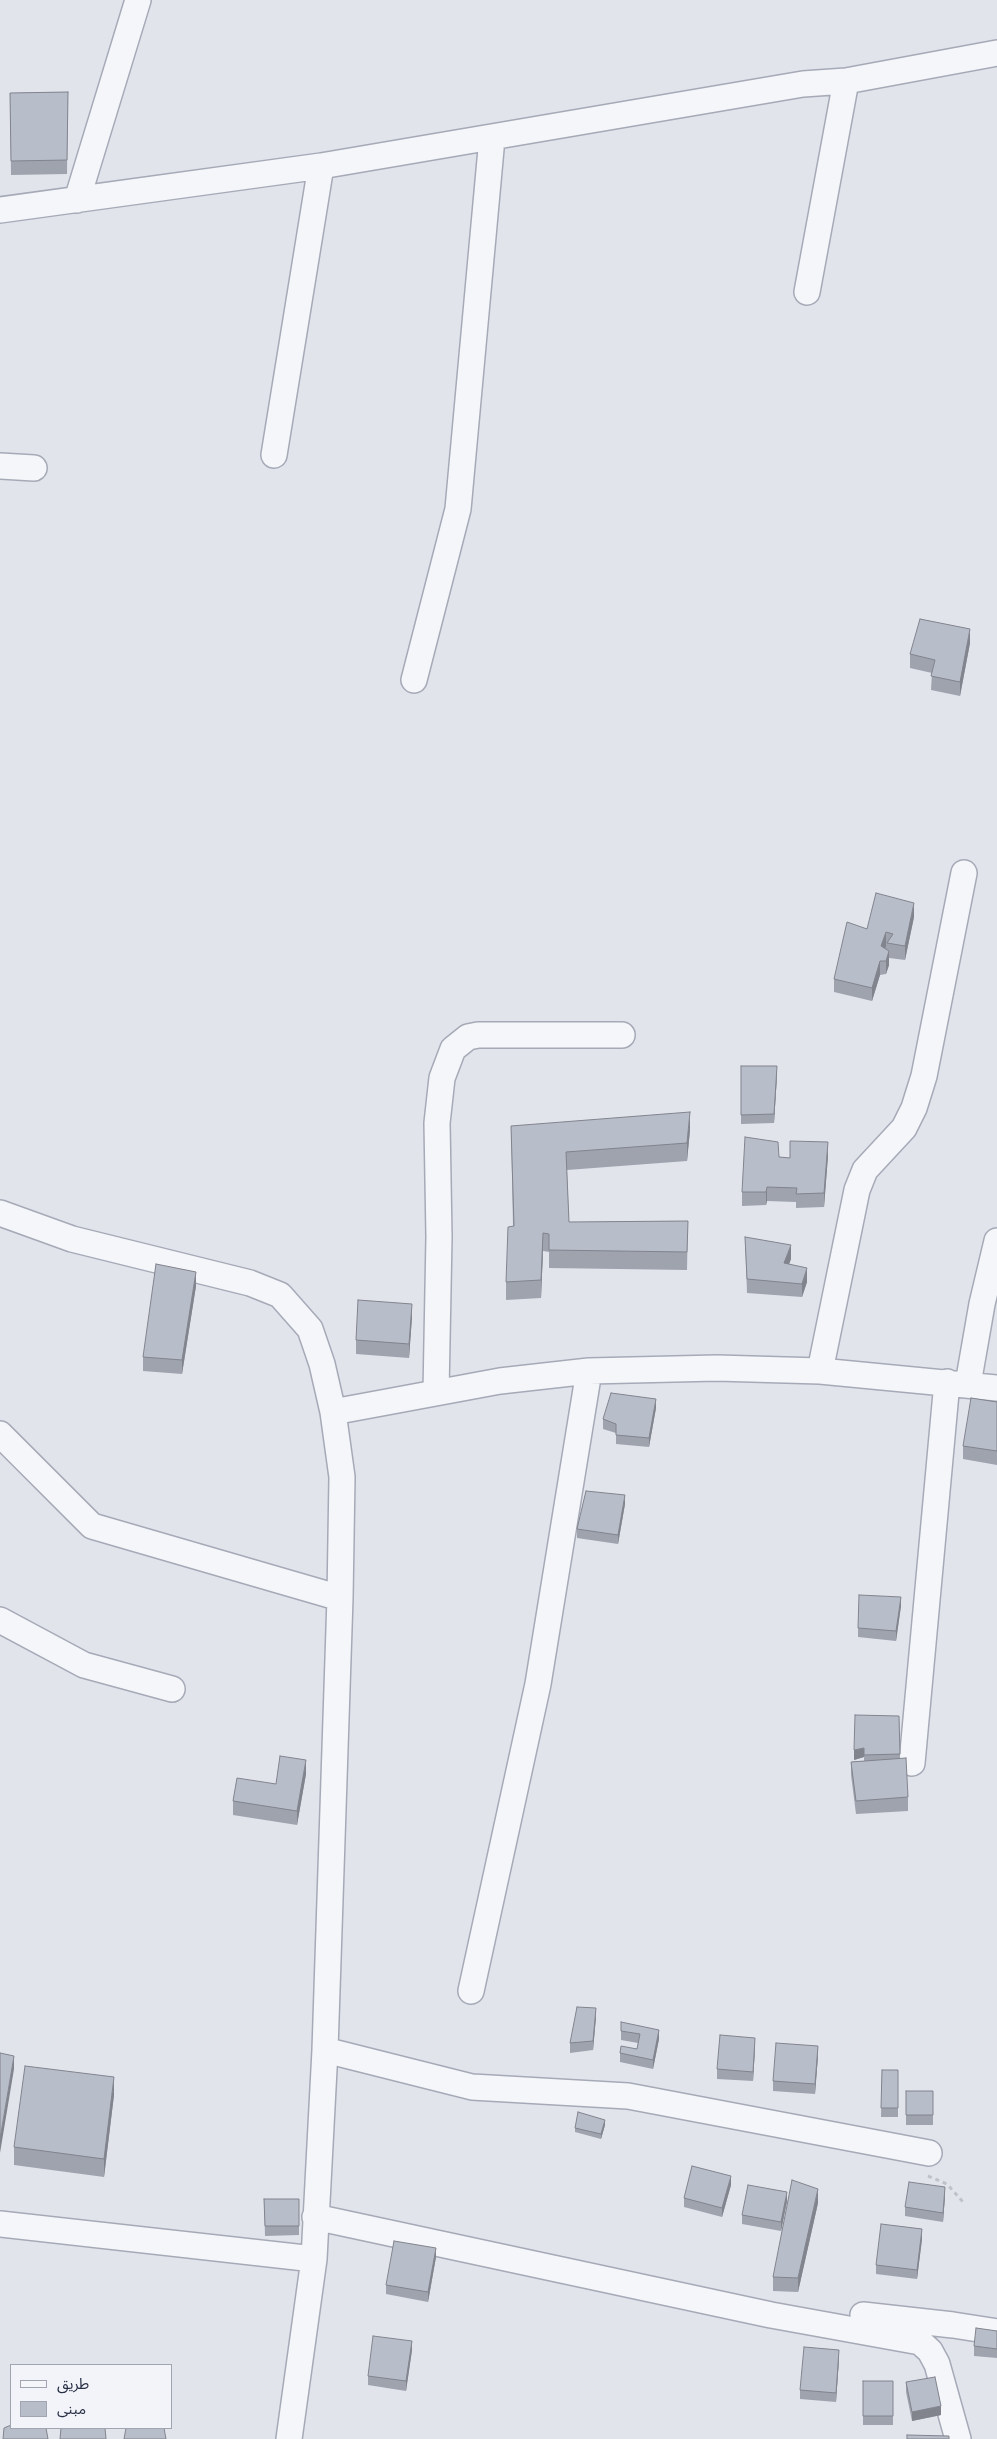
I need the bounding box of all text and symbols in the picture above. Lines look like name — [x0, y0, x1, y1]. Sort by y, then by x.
legend — [10, 2364, 172, 2429]
text: طريق — [57, 2374, 89, 2393]
text: مبنى — [57, 2399, 86, 2418]

